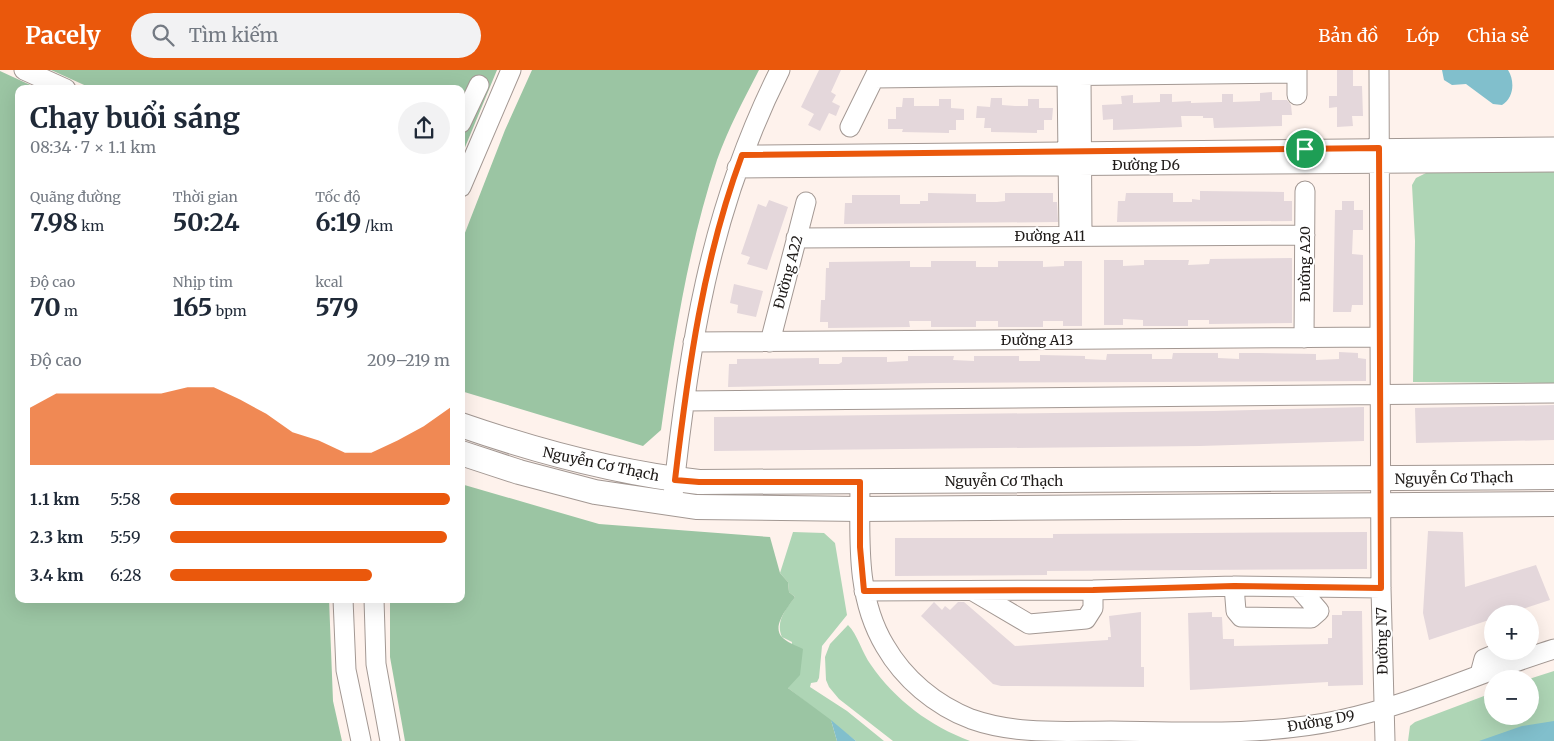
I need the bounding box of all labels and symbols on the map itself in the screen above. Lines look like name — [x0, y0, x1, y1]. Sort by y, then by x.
pin — [1284, 128, 1326, 170]
street label: Đường D6 — [1112, 156, 1180, 174]
street label: Đường A20 — [1296, 226, 1314, 302]
street label: Đường A11 — [1015, 227, 1085, 245]
street label: Đường A22 — [770, 233, 806, 311]
street label: Đường A13 — [1001, 331, 1073, 349]
street label: Nguyễn Cơ Thạch — [541, 443, 661, 485]
street label: Nguyễn Cơ Thạch — [1395, 468, 1513, 488]
street label: Nguyễn Cơ Thạch — [945, 472, 1063, 490]
street label: Đường N7 — [1372, 607, 1392, 675]
street label: Đường D9 — [1286, 706, 1356, 736]

